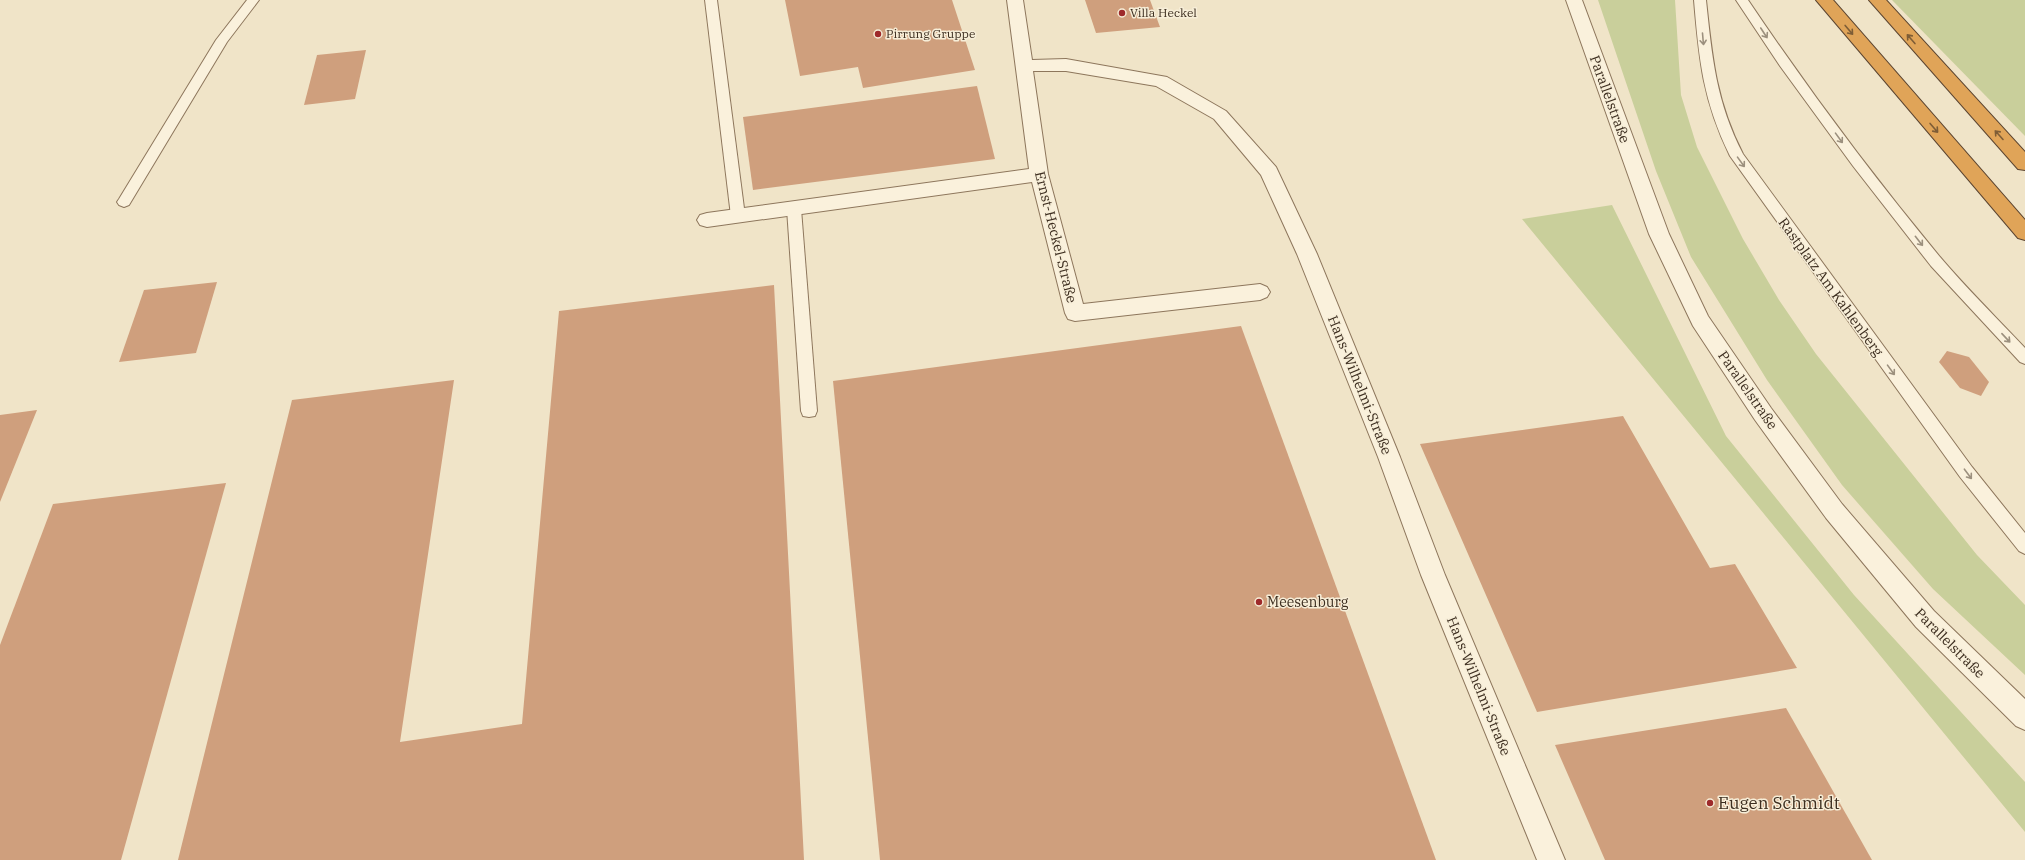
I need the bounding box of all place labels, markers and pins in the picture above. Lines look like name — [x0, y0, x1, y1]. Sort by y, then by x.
place label: Villa Heckel — [1130, 5, 1197, 20]
marker: Villa Heckel — [1117, 8, 1127, 18]
place label: Pirrung Gruppe — [886, 26, 975, 41]
marker: Pirrung Gruppe — [873, 29, 883, 39]
place label: Meesenburg — [1267, 593, 1349, 611]
marker: Meesenburg — [1254, 597, 1264, 607]
place label: Eugen Schmidt — [1718, 792, 1840, 814]
marker: Eugen Schmidt — [1705, 798, 1715, 808]

